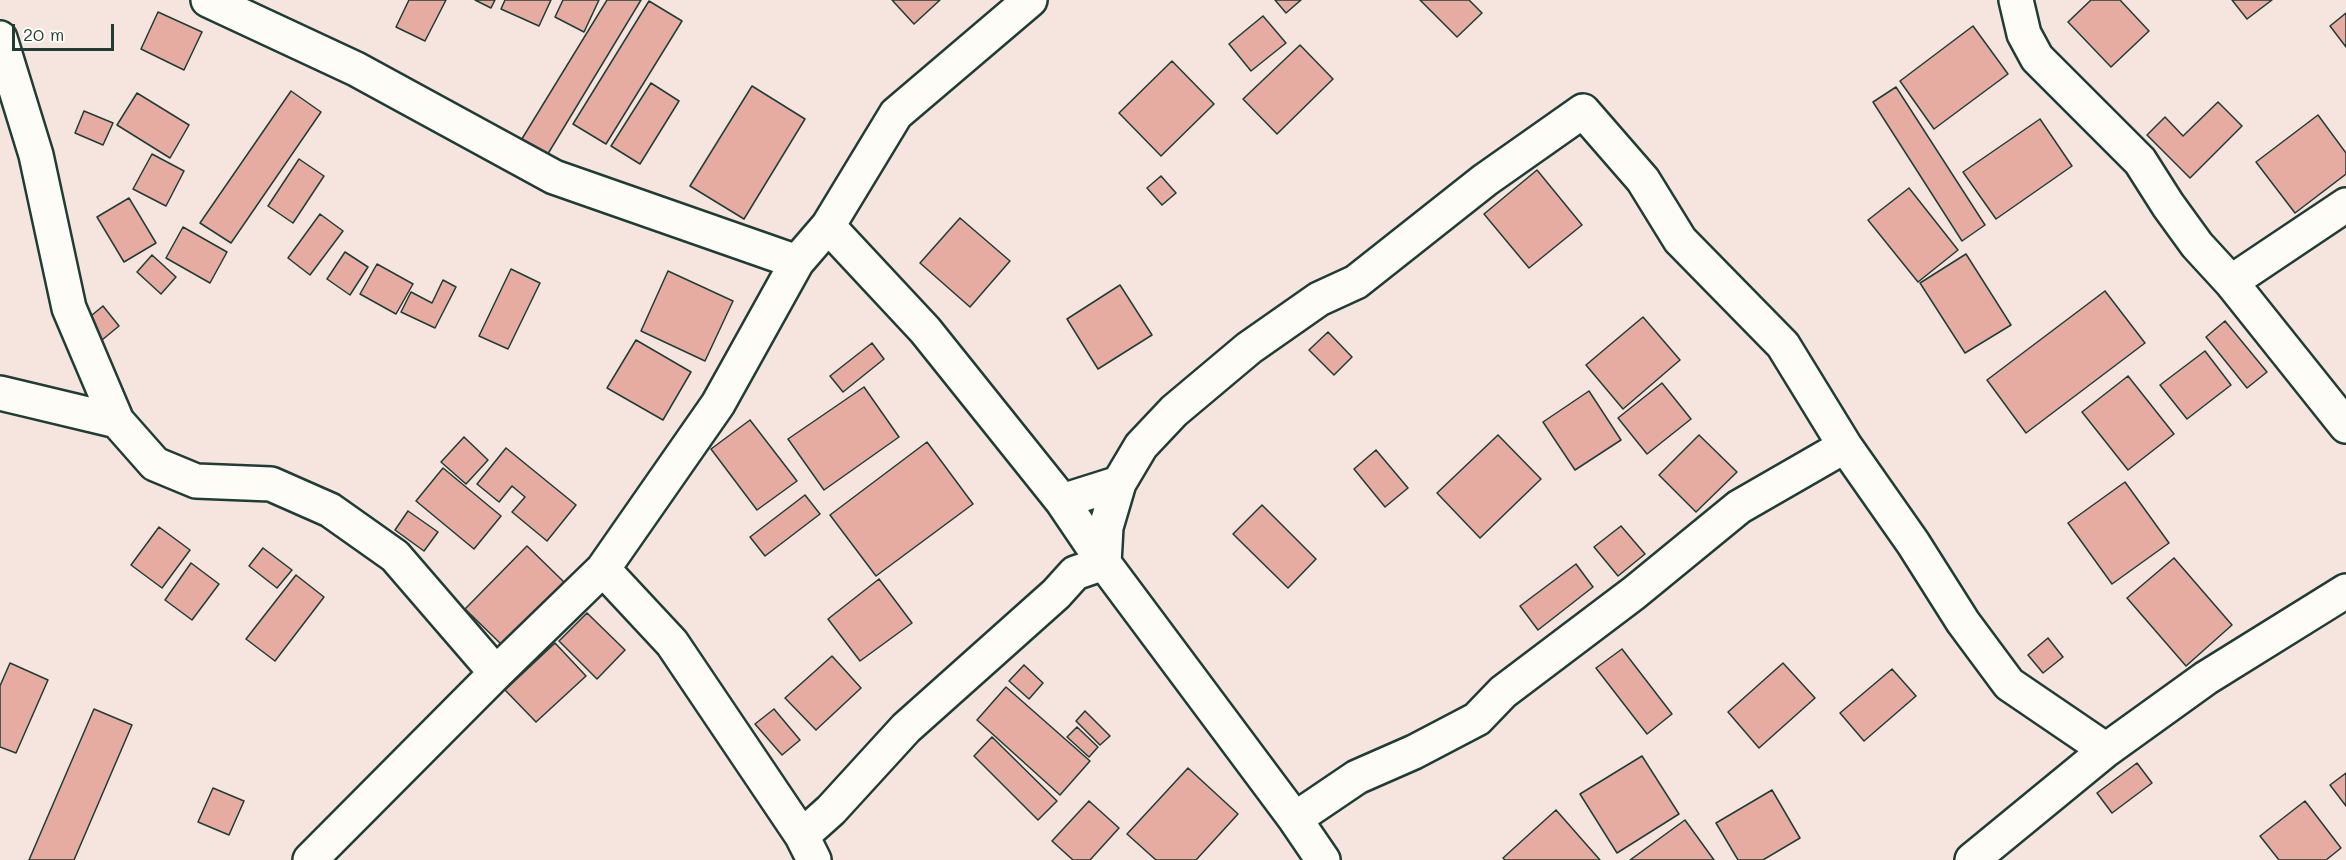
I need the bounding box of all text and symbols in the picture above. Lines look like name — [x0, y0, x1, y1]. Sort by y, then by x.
scale bar — [15, 12, 117, 50]
text: 20 m — [23, 22, 64, 46]

